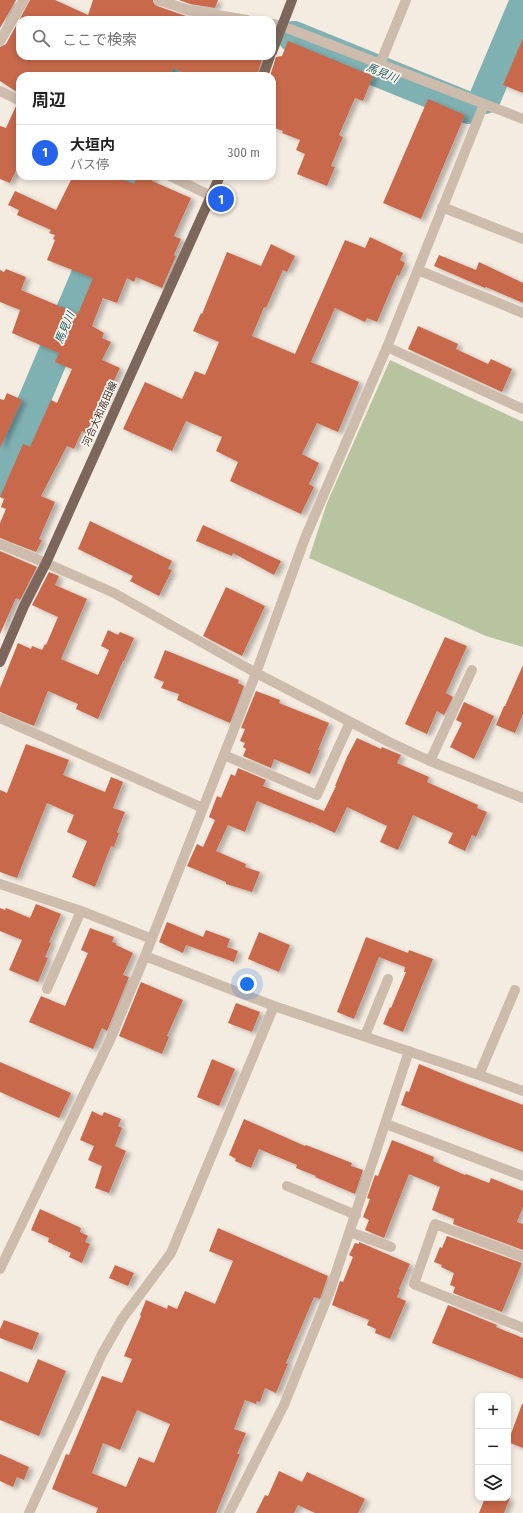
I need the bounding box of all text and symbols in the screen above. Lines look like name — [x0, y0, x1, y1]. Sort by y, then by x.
search box — [16, 16, 276, 60]
icon: search — [30, 27, 52, 49]
text: ここで検索 — [62, 31, 137, 49]
water label: 馬見川 — [364, 61, 401, 86]
text: 周辺 — [32, 90, 66, 111]
text: 大垣内 — [70, 136, 115, 154]
text: 1 — [42, 145, 48, 160]
text: 300 m — [228, 145, 260, 160]
text: バス停 — [70, 157, 109, 172]
pin: 1 — [208, 184, 234, 214]
water label: 馬見川 — [53, 309, 78, 346]
street label: 河合大和高田線 — [80, 380, 120, 448]
your location — [237, 974, 257, 994]
map controls — [475, 1393, 511, 1501]
button: + — [475, 1393, 511, 1429]
button: − — [475, 1429, 511, 1465]
button: layers — [475, 1465, 511, 1501]

